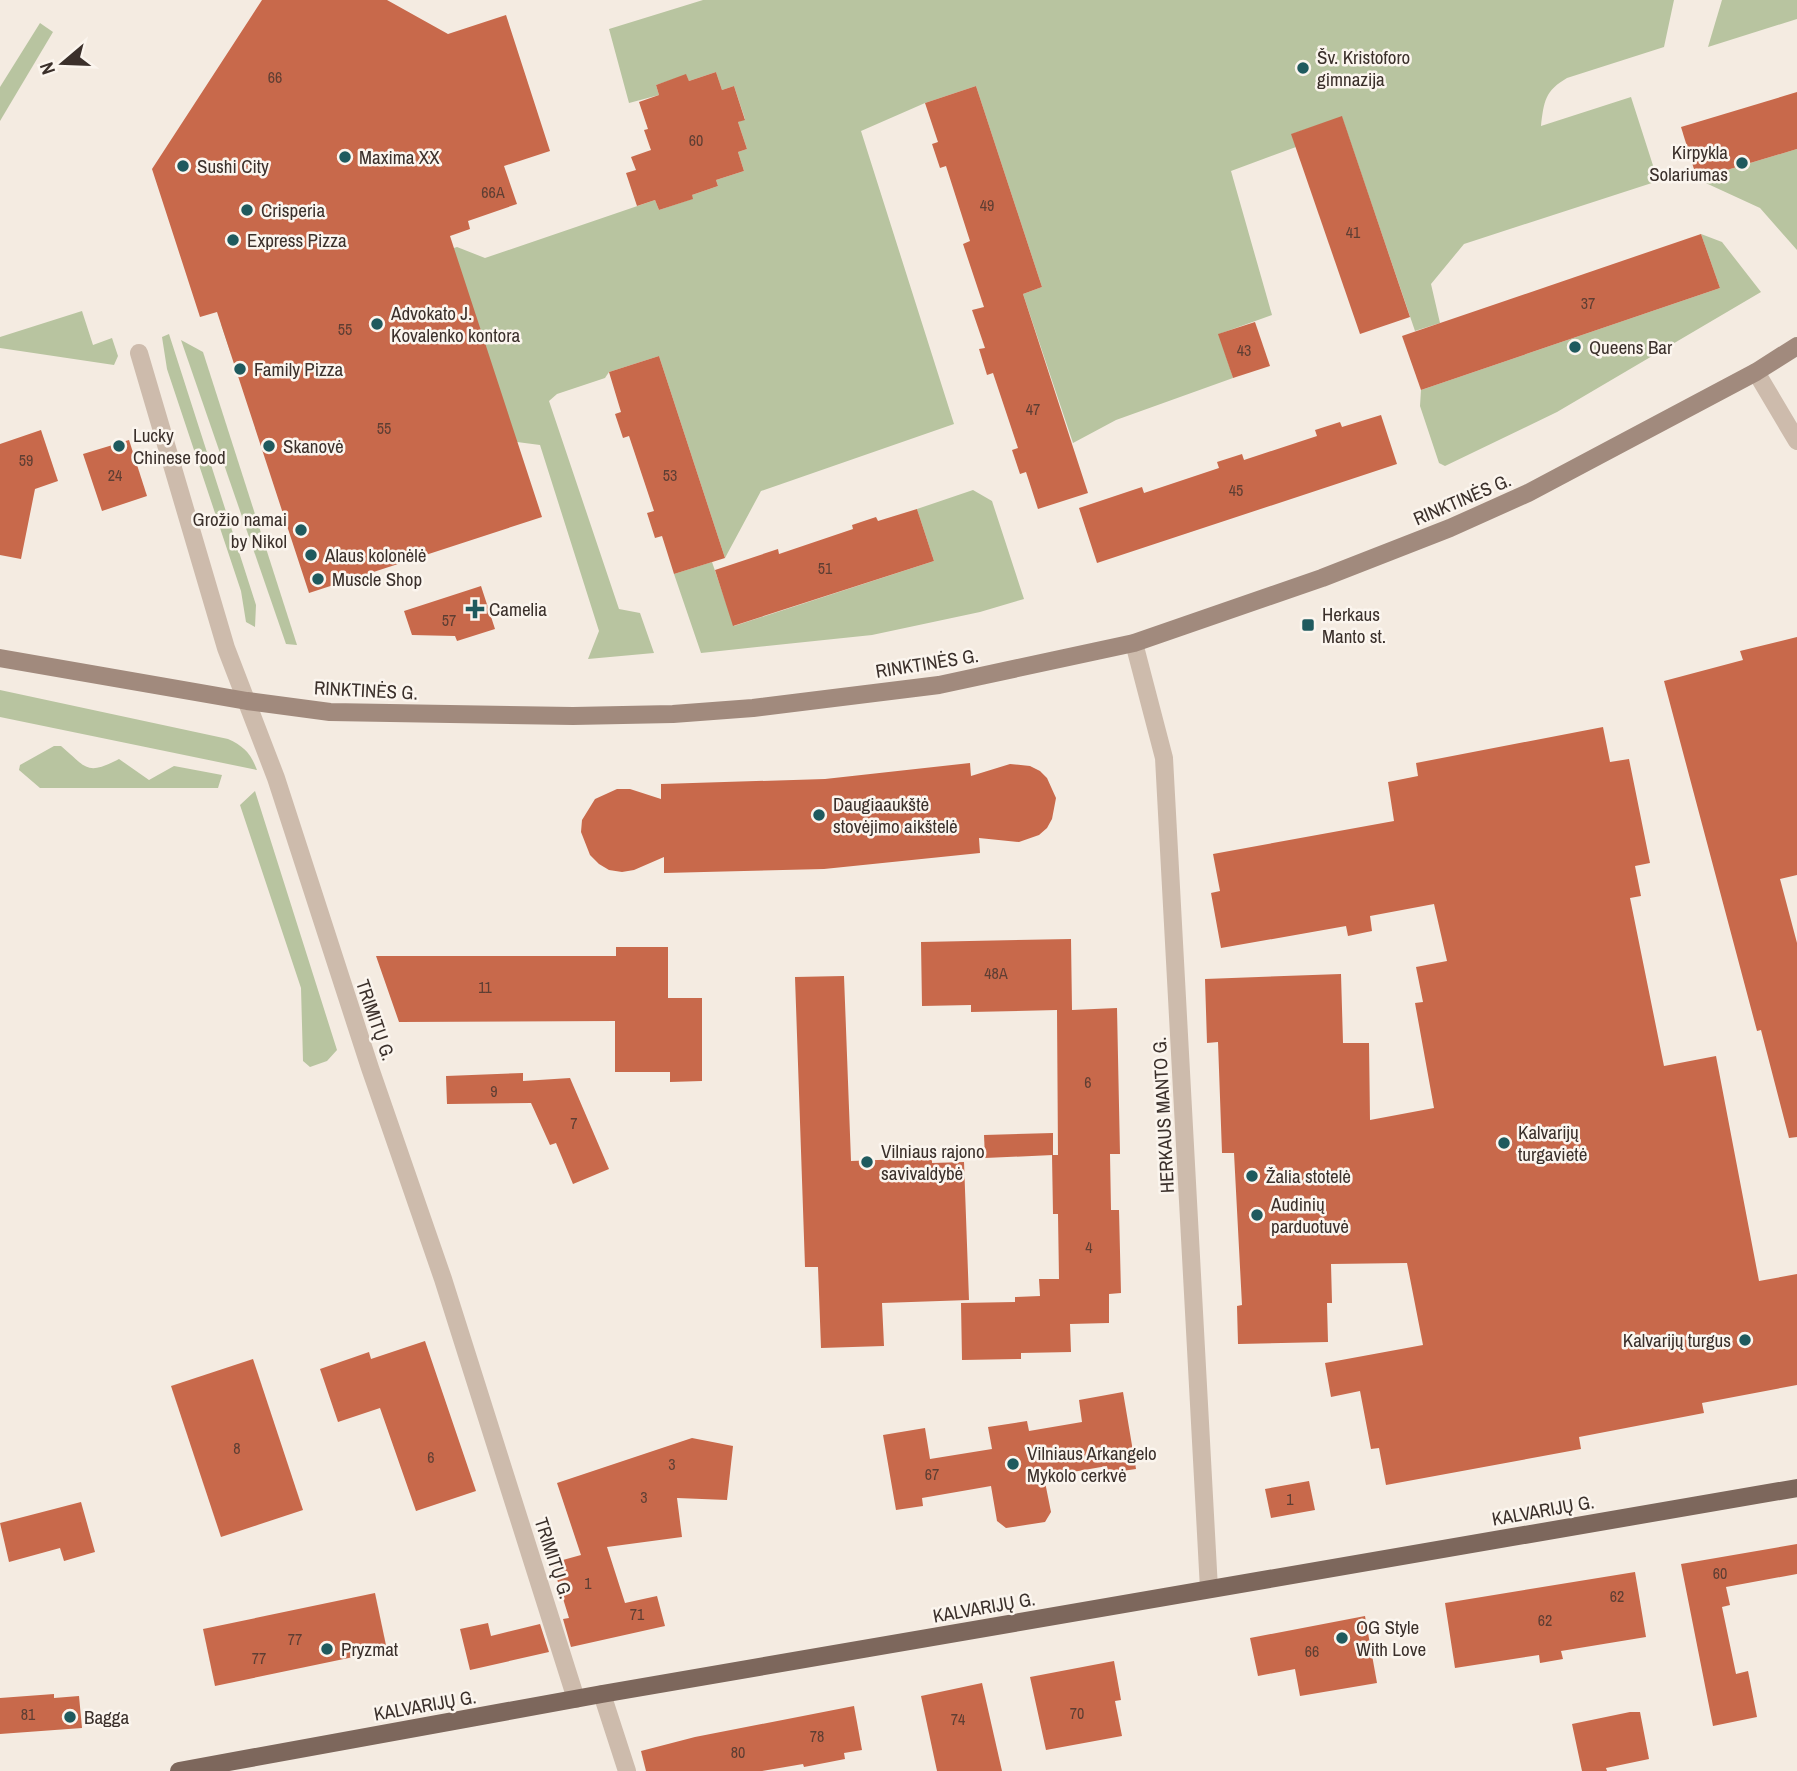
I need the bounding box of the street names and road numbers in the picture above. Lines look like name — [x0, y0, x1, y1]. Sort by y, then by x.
street label: RINKTINĖS G. — [1409, 467, 1515, 531]
street label: RINKTINĖS G. — [874, 642, 980, 684]
street label: RINKTINĖS G. — [313, 674, 419, 706]
street label: TRIMITŲ G. — [350, 976, 402, 1064]
street label: HERKAUS MANTO G. — [1146, 1036, 1180, 1194]
street label: KALVARIJŲ G. — [1490, 1488, 1596, 1532]
street label: TRIMITŲ G. — [529, 1514, 579, 1602]
street label: KALVARIJŲ G. — [931, 1585, 1037, 1629]
street label: KALVARIJŲ G. — [372, 1683, 478, 1727]

